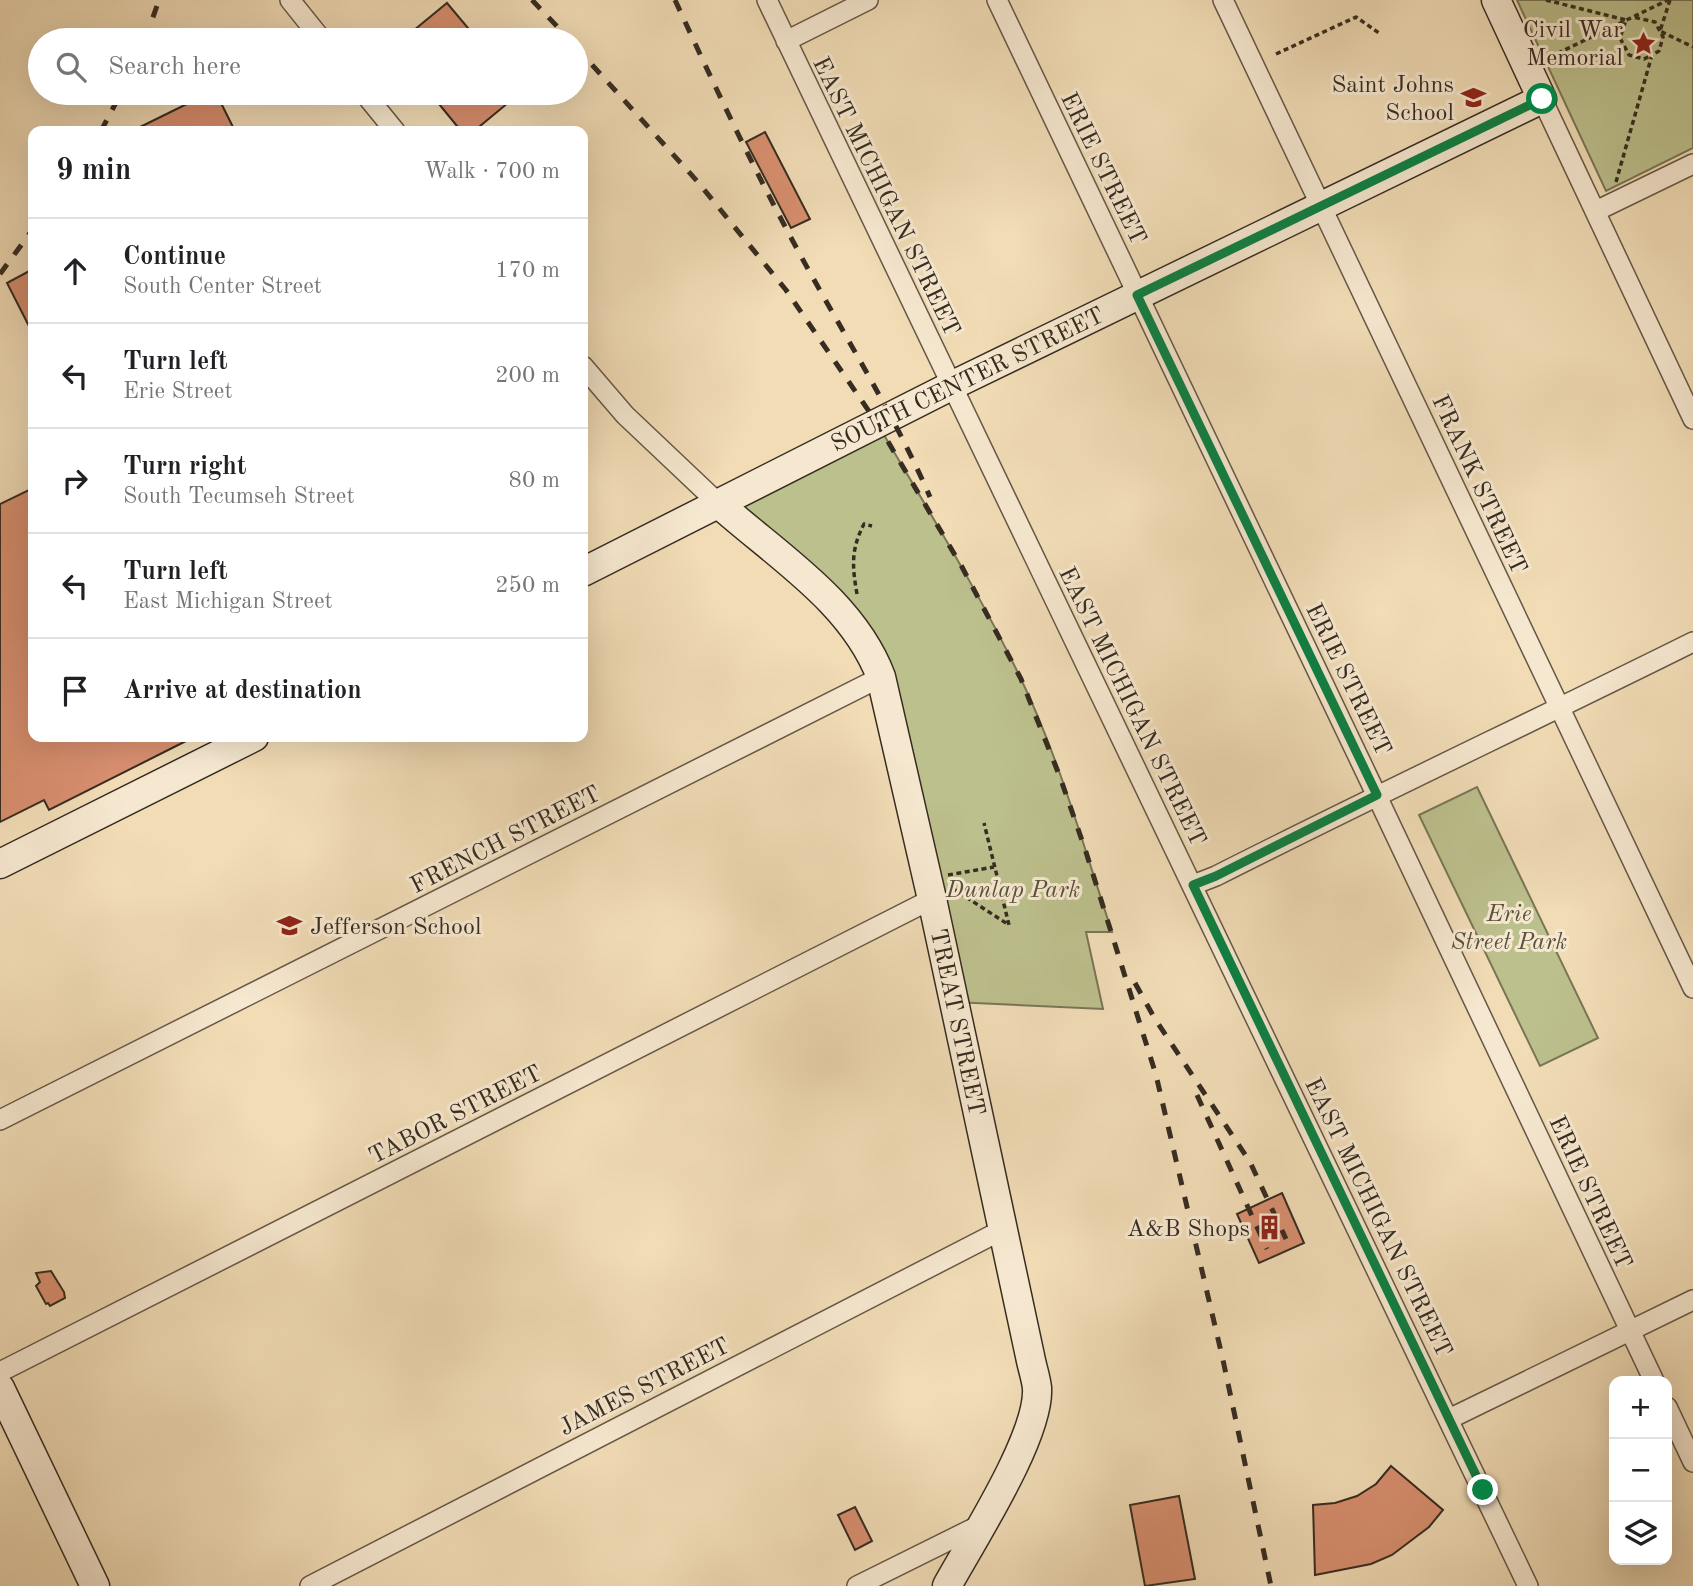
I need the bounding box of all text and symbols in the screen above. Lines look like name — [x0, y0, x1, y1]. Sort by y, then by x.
place label: Civil War Memorial — [1523, 19, 1623, 71]
search box — [28, 28, 588, 105]
place icon: Civil War Memorial — [1629, 29, 1657, 57]
icon: search — [52, 48, 90, 86]
text: Search here — [108, 54, 241, 80]
street label: EAST MICHIGAN STREET — [807, 54, 963, 340]
place label: Saint Johns School — [1331, 74, 1454, 126]
route start — [1526, 83, 1557, 114]
school or university icon: Saint Johns School — [1460, 84, 1488, 112]
street label: ERIE STREET — [1055, 89, 1149, 249]
text: 9 min — [56, 156, 131, 186]
text: Walk · 700 m — [424, 160, 560, 183]
text: Continue — [123, 244, 226, 270]
icon: ahead — [56, 252, 94, 290]
text: 170 m — [495, 259, 560, 282]
text: South Center Street — [123, 275, 322, 298]
street label: SOUTH CENTER STREET — [827, 304, 1108, 457]
text: Turn left — [123, 349, 228, 375]
icon: left — [56, 357, 94, 395]
text: 200 m — [495, 364, 560, 387]
text: Erie Street — [123, 380, 232, 403]
street label: FRANK STREET — [1426, 392, 1530, 578]
text: Turn right — [123, 454, 246, 480]
icon: right — [56, 462, 94, 500]
text: 80 m — [509, 469, 560, 492]
text: South Tecumseh Street — [123, 485, 354, 508]
text: Turn left — [123, 559, 228, 585]
street label: EAST MICHIGAN STREET — [1053, 564, 1209, 850]
icon: left — [56, 567, 94, 605]
text: 250 m — [495, 574, 560, 597]
text: East Michigan Street — [123, 590, 333, 613]
street label: ERIE STREET — [1300, 600, 1394, 760]
icon: arrive — [56, 672, 94, 710]
text: Arrive at destination — [123, 678, 362, 704]
street label: FRENCH STREET — [407, 783, 605, 899]
park label: Dunlap Park — [945, 879, 1080, 903]
park label: Erie Street Park — [1451, 903, 1567, 955]
school or university icon: Jefferson School — [276, 912, 304, 940]
place label: Jefferson School — [310, 916, 481, 940]
street label: TREAT STREET — [925, 927, 988, 1118]
street label: TABOR STREET — [366, 1062, 546, 1170]
street label: EAST MICHIGAN STREET — [1299, 1075, 1455, 1361]
street label: ERIE STREET — [1543, 1113, 1635, 1273]
building icon: A&B Shops — [1256, 1214, 1284, 1242]
place label: A&B Shops — [1127, 1218, 1250, 1242]
street label: JAMES STREET — [556, 1335, 734, 1441]
map controls — [1609, 1376, 1672, 1565]
button: + — [1609, 1376, 1672, 1439]
button: − — [1609, 1439, 1672, 1502]
route end — [1467, 1474, 1498, 1505]
button: layers — [1609, 1502, 1672, 1565]

